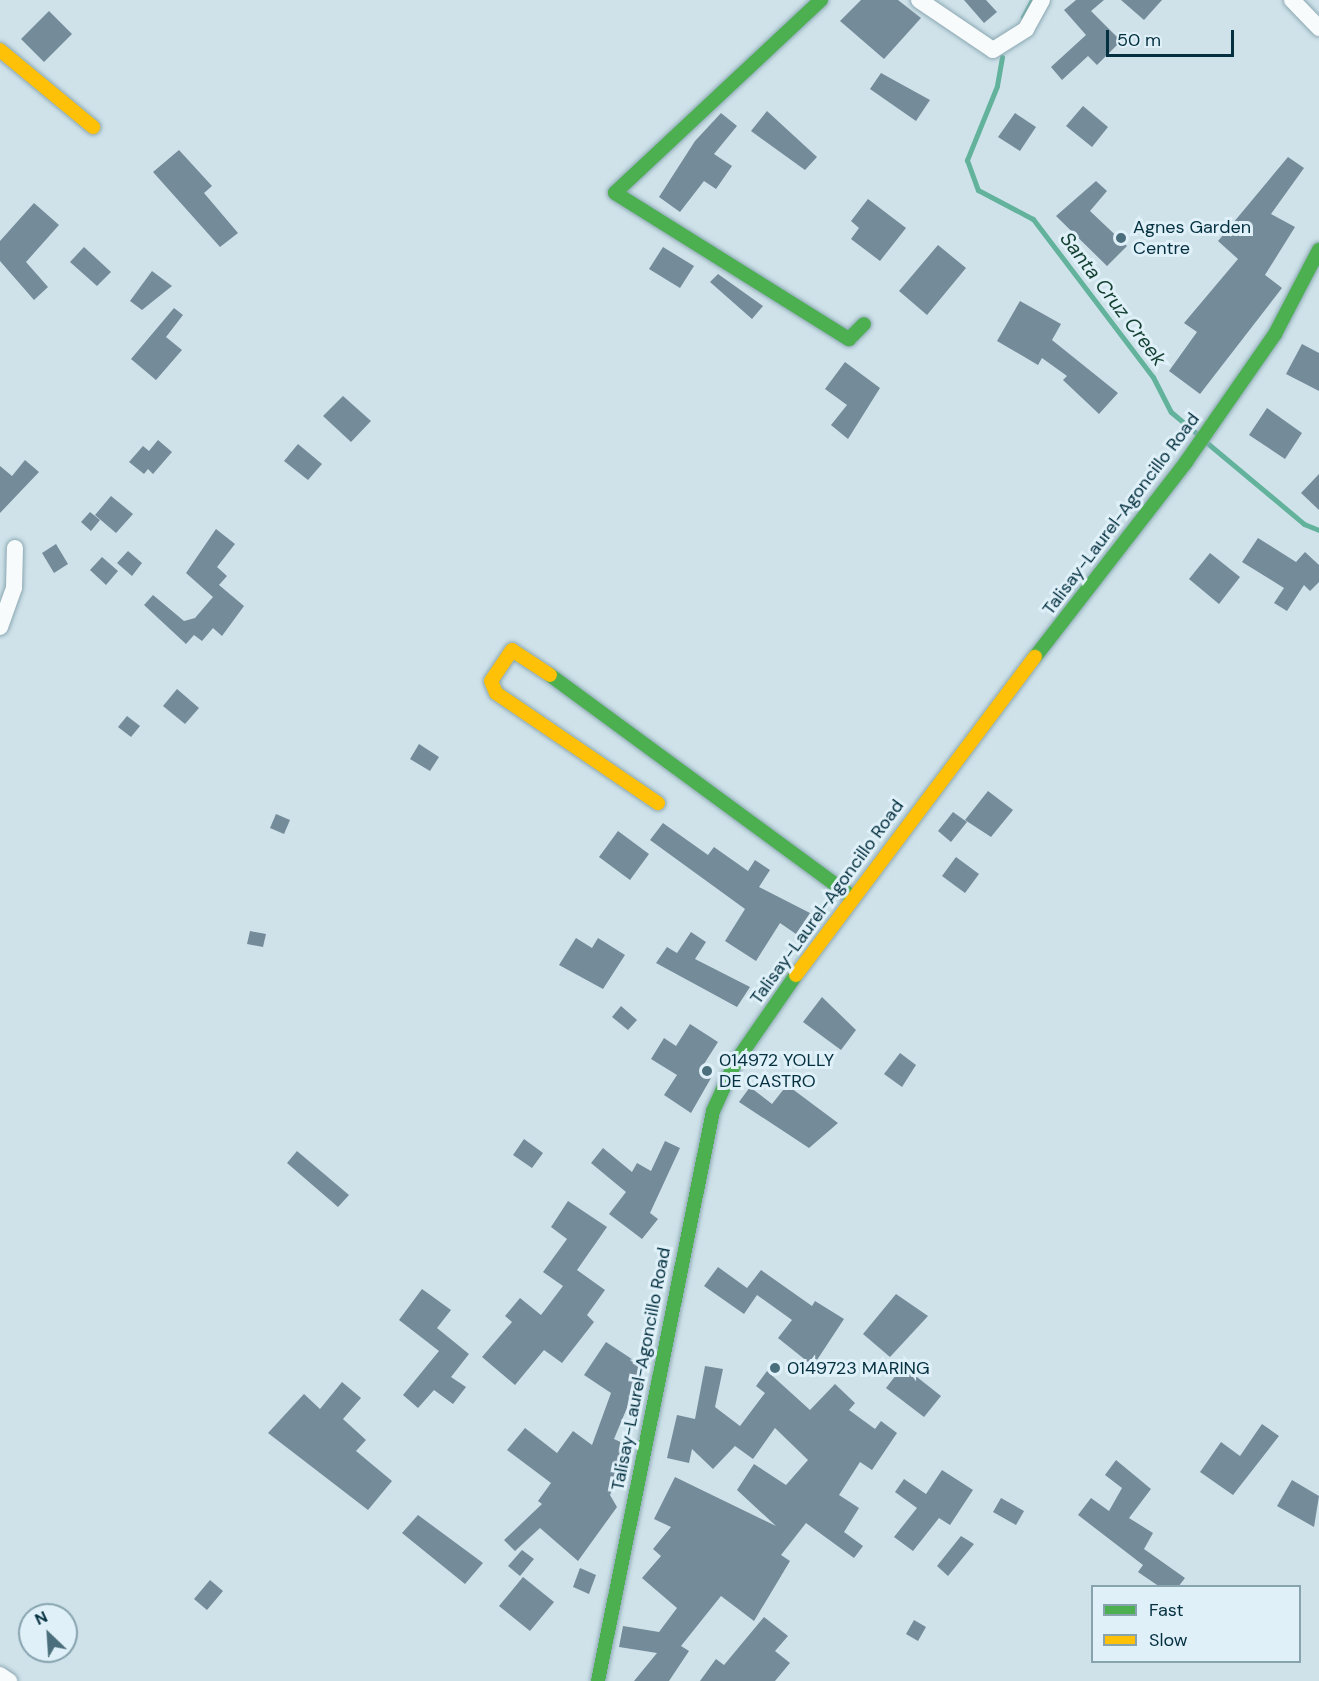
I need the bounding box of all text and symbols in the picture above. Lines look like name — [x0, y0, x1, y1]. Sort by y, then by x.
scale bar — [1109, 18, 1236, 56]
text: 50 m — [1117, 28, 1161, 52]
place label: Agnes Garden Centre — [1133, 217, 1251, 260]
water label: Santa Cruz Creek — [1055, 227, 1171, 371]
marker: Agnes Garden Centre — [1114, 231, 1128, 245]
street label: Talisay-Laurel-Agoncillo Road — [1038, 409, 1204, 619]
street label: Talisay-Laurel-Agoncillo Road — [746, 796, 908, 1008]
place label: 014972 YOLLY DE CASTRO — [719, 1050, 834, 1092]
marker: 014972 YOLLY DE CASTRO — [700, 1064, 714, 1078]
street label: Talisay-Laurel-Agoncillo Road — [607, 1246, 675, 1492]
place label: 0149723 MARING — [787, 1357, 930, 1379]
marker: 0149723 MARING — [768, 1361, 782, 1375]
legend — [1091, 1585, 1301, 1663]
text: Fast — [1149, 1598, 1184, 1622]
north arrow — [18, 1603, 78, 1663]
text: N — [31, 1606, 51, 1630]
text: Slow — [1149, 1628, 1188, 1652]

